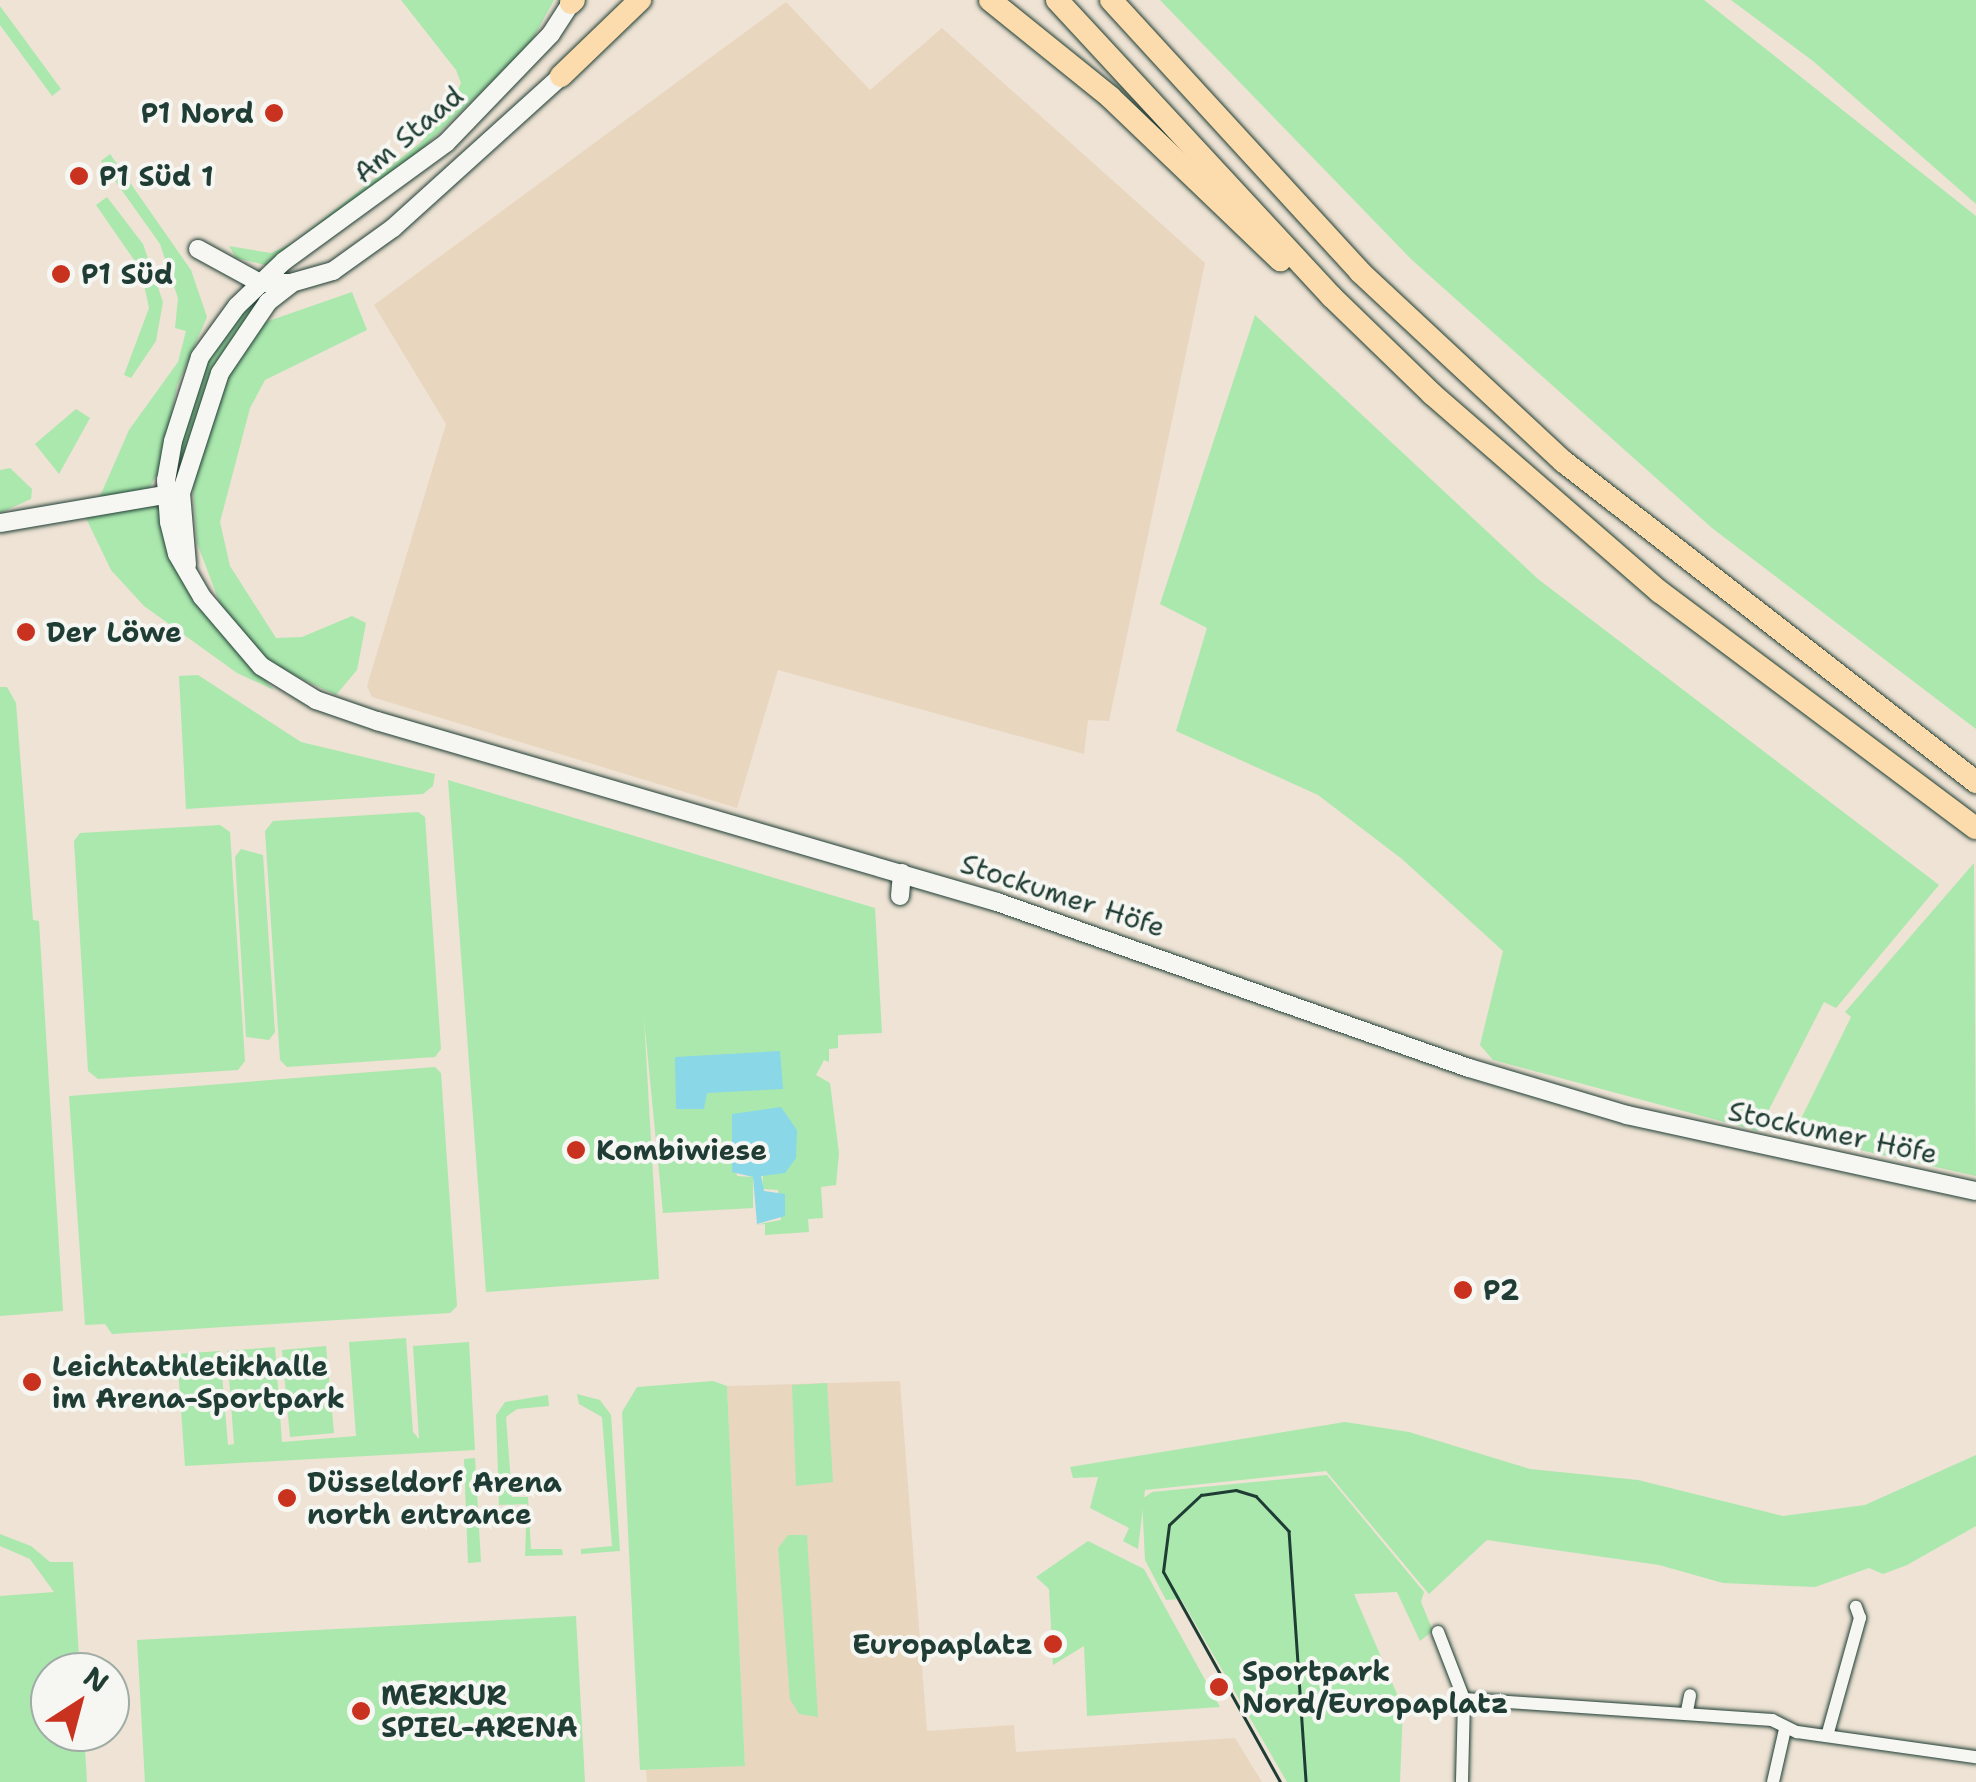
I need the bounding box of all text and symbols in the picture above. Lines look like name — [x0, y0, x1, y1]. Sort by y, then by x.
street label: Am Staad — [346, 78, 470, 190]
place label: P1 Nord — [141, 96, 254, 130]
marker: P1 Nord — [263, 102, 285, 124]
place label: P1 Süd 1 — [99, 159, 214, 193]
marker: P1 Süd 1 — [68, 165, 90, 187]
place label: P1 Süd — [81, 257, 173, 291]
marker: P1 Süd — [50, 263, 72, 285]
place label: Der Löwe — [46, 615, 182, 649]
marker: Der Löwe — [15, 621, 37, 643]
street label: Stockumer Höfe — [957, 846, 1169, 944]
street label: Stockumer Höfe — [1725, 1093, 1941, 1171]
place label: Kombiwiese — [596, 1133, 767, 1167]
marker: Kombiwiese — [565, 1139, 587, 1161]
place label: P2 — [1483, 1273, 1519, 1307]
marker: P2 — [1452, 1279, 1474, 1301]
place label: Leichtathletikhalle im Arena-Sportpark — [52, 1349, 345, 1415]
marker: Leichtathletikhalle im Arena-Sportpark — [21, 1371, 43, 1393]
place label: Düsseldorf Arena north entrance — [307, 1465, 562, 1531]
marker: Düsseldorf Arena north entrance — [276, 1487, 298, 1509]
place label: Europaplatz — [852, 1627, 1033, 1661]
marker: Europaplatz — [1042, 1633, 1064, 1655]
north arrow — [30, 1652, 130, 1752]
place label: Sportpark Nord/Europaplatz — [1242, 1654, 1508, 1720]
text: N — [76, 1657, 117, 1701]
marker: Sportpark Nord/Europaplatz — [1206, 1674, 1232, 1700]
place label: MERKUR SPIEL-ARENA — [381, 1678, 578, 1744]
marker: MERKUR SPIEL-ARENA — [350, 1700, 372, 1722]

